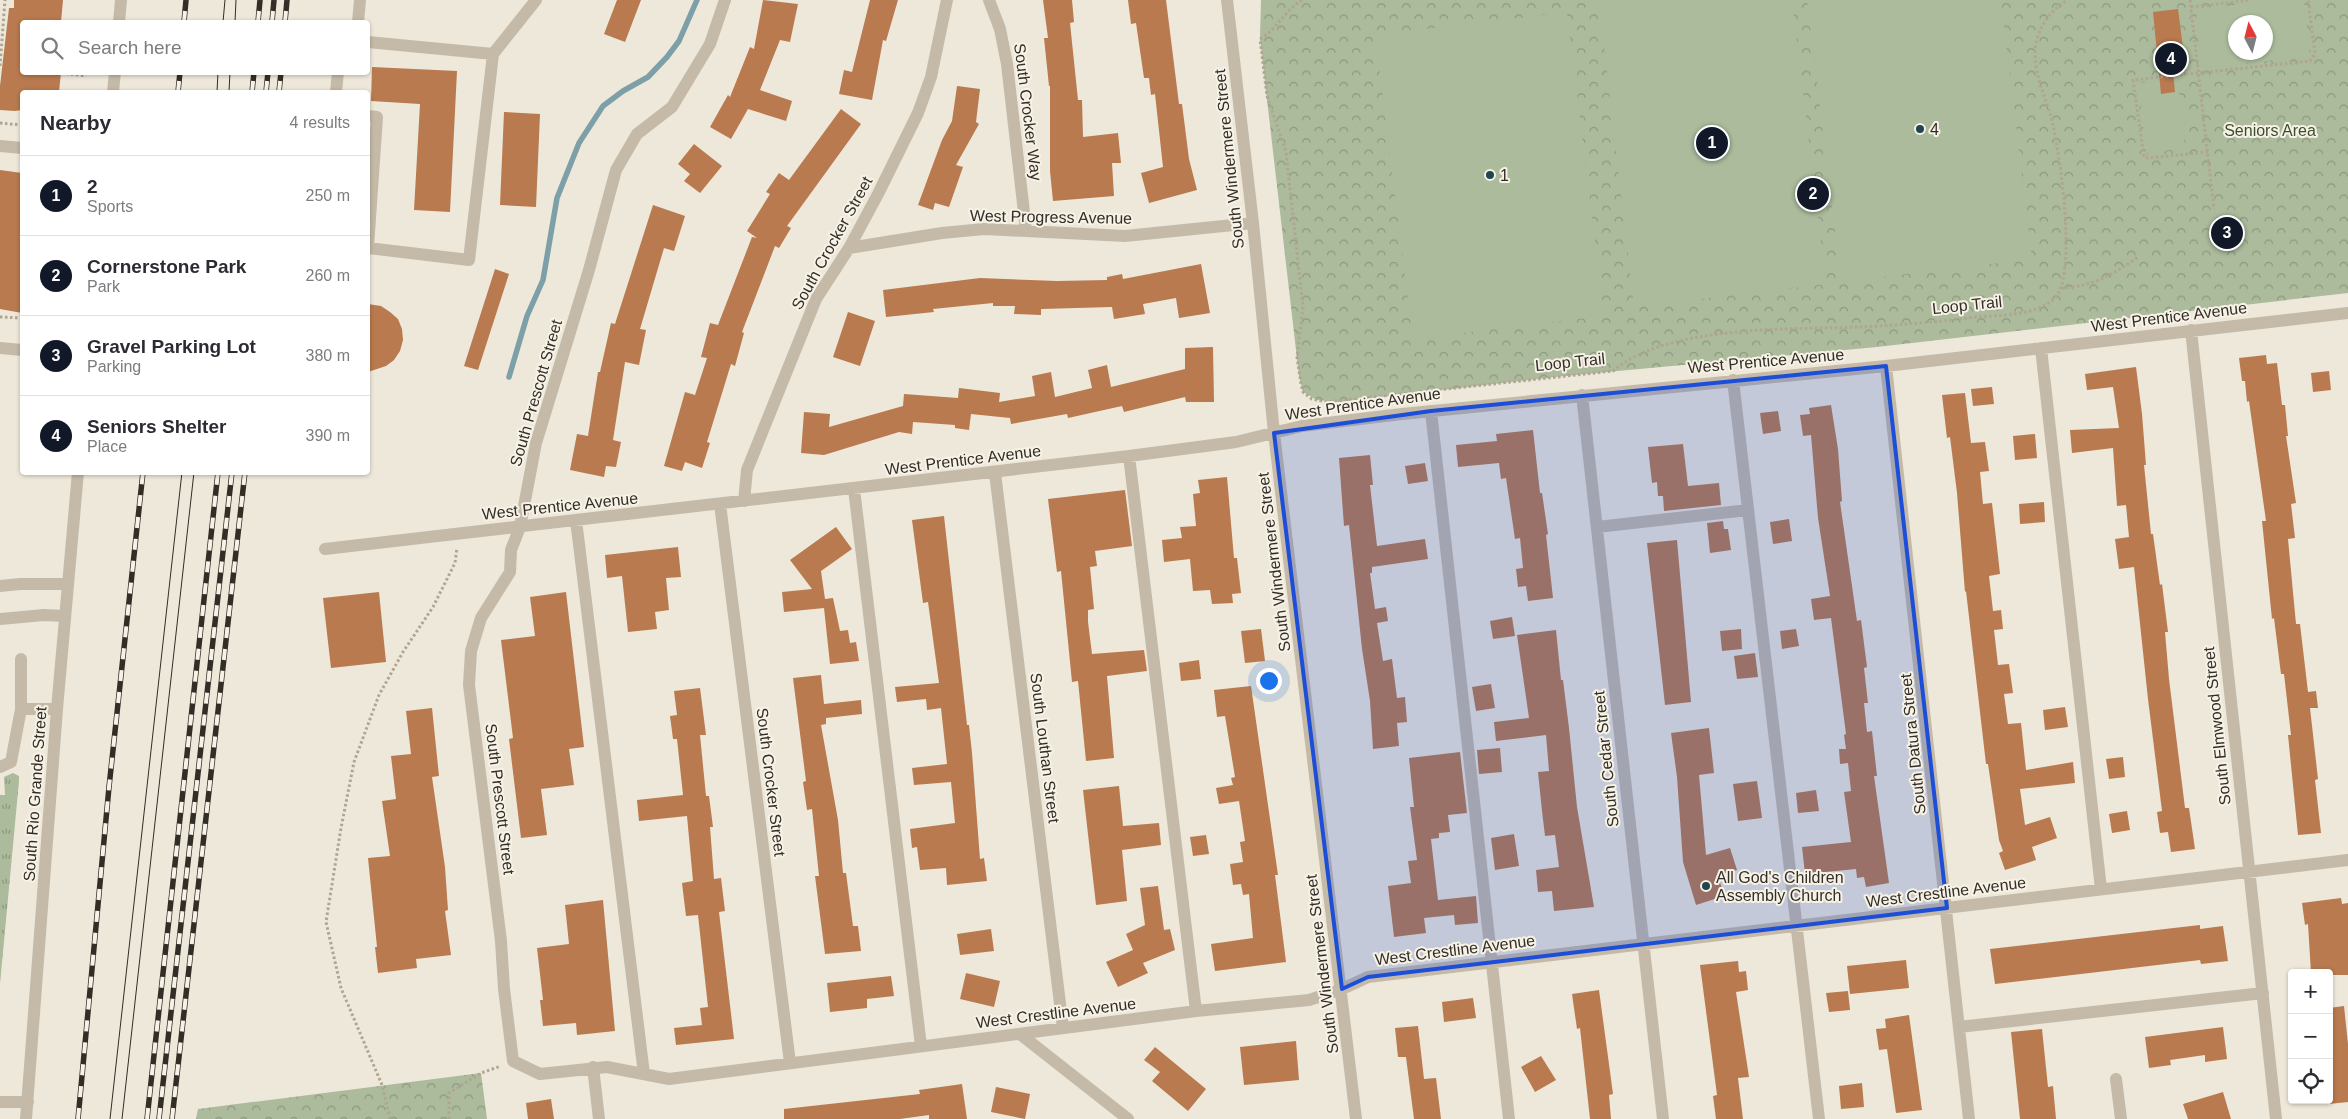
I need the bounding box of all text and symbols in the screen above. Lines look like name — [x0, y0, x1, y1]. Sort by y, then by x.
north arrow — [2228, 15, 2273, 60]
search box — [20, 20, 370, 75]
icon: search — [38, 34, 66, 62]
text: Search here — [78, 37, 182, 58]
pin: 4 — [2155, 40, 2187, 78]
street label: South Crocker Way — [1011, 42, 1045, 182]
street label: South Windermere Street — [1211, 68, 1247, 250]
text: Nearby — [40, 111, 111, 134]
text: 4 results — [290, 114, 350, 131]
place label: 4 — [1930, 121, 1939, 138]
park label: Seniors Area — [2224, 122, 2316, 139]
marker: 4 — [1914, 123, 1926, 135]
pin: 1 — [1696, 124, 1728, 162]
place label: 1 — [1500, 167, 1509, 184]
marker: 1 — [1484, 169, 1496, 181]
street label: South Crocker Street — [788, 173, 876, 312]
pin: 2 — [1797, 175, 1829, 213]
text: 2 — [87, 176, 98, 197]
text: 1 — [52, 187, 60, 204]
text: 250 m — [306, 187, 350, 204]
text: Sports — [87, 198, 133, 215]
street label: West Progress Avenue — [970, 207, 1132, 227]
pin: 3 — [2211, 214, 2243, 252]
text: Cornerstone Park — [87, 256, 246, 277]
text: 2 — [52, 267, 60, 284]
text: 260 m — [306, 267, 350, 284]
text: Park — [87, 278, 120, 295]
street label: Loop Trail — [1931, 293, 2003, 317]
street label: West Prentice Avenue — [2090, 299, 2248, 335]
street label: South Prescott Street — [507, 317, 565, 468]
text: Gravel Parking Lot — [87, 336, 256, 357]
street label: West Prentice Avenue — [1687, 346, 1845, 376]
text: 3 — [52, 347, 60, 364]
text: 380 m — [306, 347, 350, 364]
street label: Loop Trail — [1534, 350, 1606, 374]
text: Parking — [87, 358, 141, 375]
street label: West Prentice Avenue — [1284, 385, 1442, 423]
text: Seniors Shelter — [87, 416, 226, 437]
text: 4 — [52, 427, 60, 444]
text: 390 m — [306, 427, 350, 444]
text: Place — [87, 438, 127, 455]
street label: West Prentice Avenue — [884, 442, 1042, 478]
street label: South Windermere Street — [1254, 471, 1293, 653]
street label: West Prentice Avenue — [481, 489, 639, 523]
street label: South Elmwood Street — [2200, 645, 2234, 806]
your location — [1256, 668, 1282, 694]
street label: South Louthan Street — [1027, 672, 1063, 825]
street label: South Datura Street — [1897, 672, 1929, 815]
street label: South Cedar Street — [1590, 689, 1622, 828]
street label: South Rio Grande Street — [20, 705, 50, 882]
street label: South Crocker Street — [753, 707, 789, 858]
street label: South Prescott Street — [482, 722, 518, 876]
place label: All God's Children Assembly Church — [1716, 869, 1844, 904]
street label: South Windermere Street — [1302, 873, 1341, 1055]
street label: West Crestline Avenue — [1865, 874, 2027, 910]
marker: All God's Children Assembly Church — [1700, 880, 1712, 892]
street label: West Crestline Avenue — [1374, 932, 1536, 968]
map controls — [2288, 969, 2333, 1104]
button: + — [2288, 969, 2333, 1014]
street label: West Crestline Avenue — [975, 995, 1137, 1031]
button: − — [2288, 1014, 2333, 1059]
button: locate — [2288, 1059, 2333, 1104]

